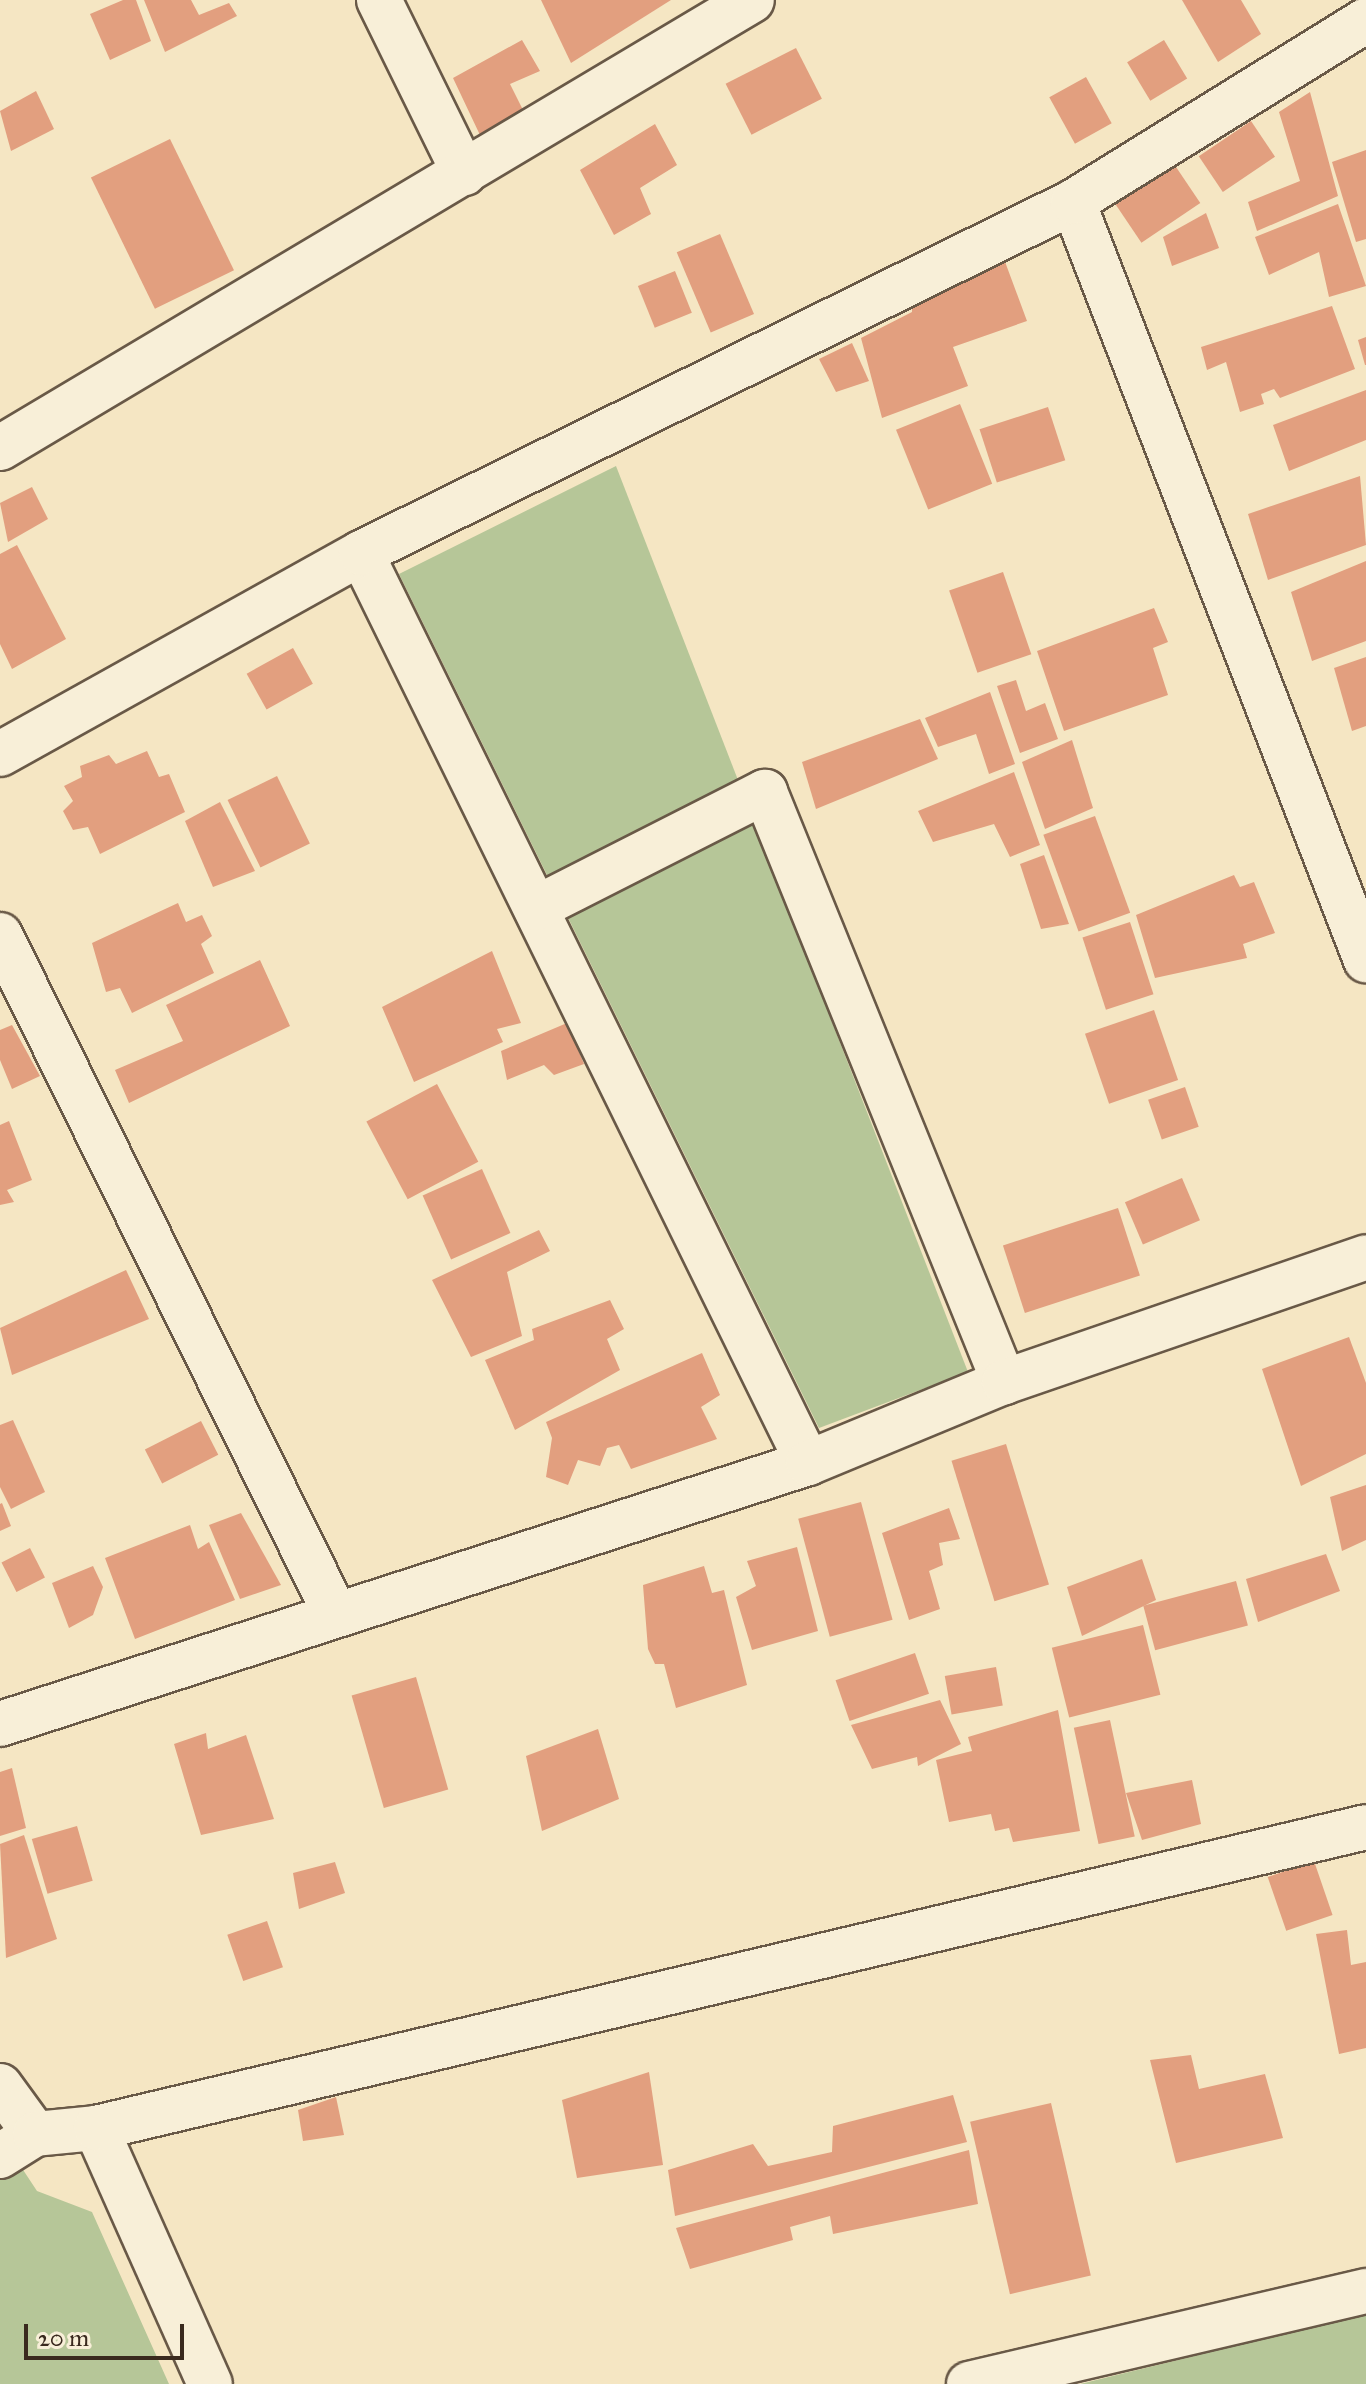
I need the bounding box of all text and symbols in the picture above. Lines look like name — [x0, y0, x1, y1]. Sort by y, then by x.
scale bar — [28, 2308, 188, 2358]
text: 20 m — [38, 2323, 89, 2353]

